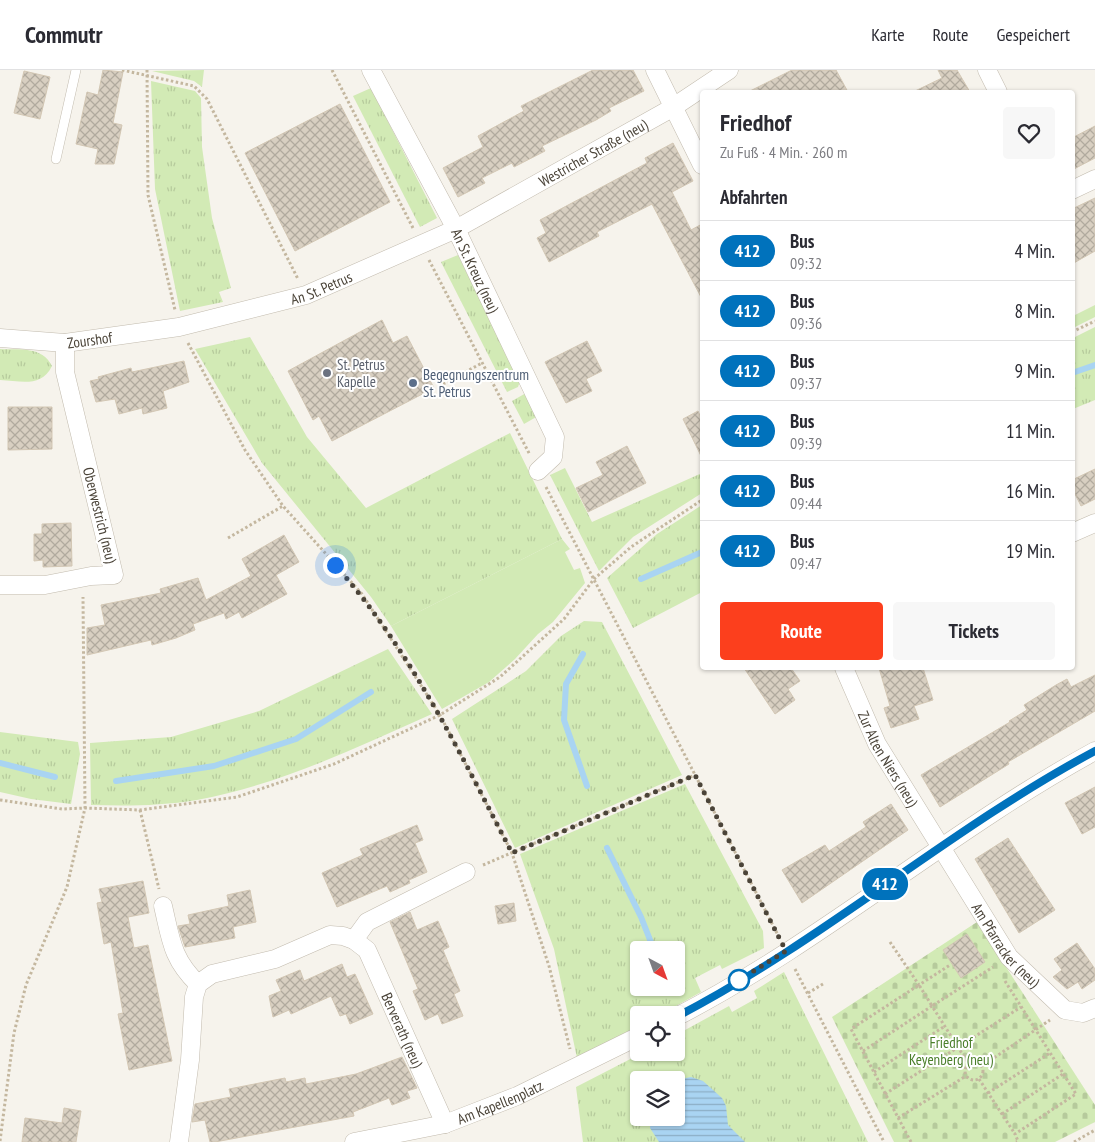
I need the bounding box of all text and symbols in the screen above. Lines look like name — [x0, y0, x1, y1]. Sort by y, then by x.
text: Commutr — [25, 19, 103, 50]
text: Karte — [871, 23, 905, 46]
text: Route — [933, 23, 968, 46]
text: Gespeichert — [996, 23, 1070, 46]
text: Friedhof — [720, 107, 791, 138]
button: heart — [1003, 107, 1055, 159]
street label: Westricher Straße (neu) — [535, 114, 651, 190]
text: Zu Fuß · 4 Min. · 260 m — [720, 142, 847, 162]
text: Abfahrten — [720, 185, 787, 209]
street label: An St. Kreuz (neu) — [448, 225, 504, 316]
text: Bus — [790, 229, 814, 253]
text: 412 — [735, 239, 760, 262]
text: 4 Min. — [1014, 239, 1055, 263]
text: 09:32 — [790, 253, 822, 273]
street label: An St. Petrus — [289, 267, 355, 308]
text: Bus — [790, 289, 814, 313]
text: 412 — [735, 299, 760, 322]
text: 8 Min. — [1014, 299, 1055, 323]
text: 09:36 — [790, 313, 822, 333]
street label: Zourshof — [66, 327, 114, 352]
text: Bus — [790, 349, 814, 373]
place label: St. Petrus Kapelle — [337, 355, 385, 391]
text: 412 — [735, 359, 760, 382]
text: 9 Min. — [1014, 359, 1055, 383]
place label: Begegnungszentrum St. Petrus — [423, 365, 529, 401]
marker: St. Petrus Kapelle — [321, 367, 333, 379]
text: 09:37 — [790, 373, 822, 393]
marker: Begegnungszentrum St. Petrus — [407, 377, 419, 389]
text: Bus — [790, 409, 814, 433]
text: 412 — [735, 419, 760, 442]
text: 11 Min. — [1006, 419, 1055, 443]
text: 09:39 — [790, 433, 822, 453]
street label: Oberwestrich (neu) — [79, 465, 121, 565]
text: Bus — [790, 469, 814, 493]
text: 412 — [735, 479, 760, 502]
text: 16 Min. — [1006, 479, 1055, 503]
text: 09:44 — [790, 493, 822, 513]
text: Bus — [790, 529, 814, 553]
text: 412 — [735, 539, 760, 562]
text: 19 Min. — [1006, 539, 1055, 563]
your location — [323, 553, 348, 578]
text: 09:47 — [790, 553, 822, 573]
button: Route — [720, 602, 883, 660]
button: Tickets — [893, 602, 1055, 660]
street label: Zur Alten Niers (neu) — [854, 708, 923, 810]
line badge: 412 — [856, 868, 914, 900]
text: 412 — [872, 872, 898, 895]
street label: Am Pfarracker (neu) — [968, 899, 1045, 991]
north arrow — [630, 941, 685, 996]
map controls — [630, 941, 685, 1126]
unlabelled marker — [728, 969, 750, 991]
street label: Berverath (neu) — [378, 989, 428, 1071]
button: locate — [630, 1006, 685, 1061]
park label: Friedhof Keyenberg (neu) — [909, 1033, 993, 1069]
button: layers — [630, 1071, 685, 1126]
street label: Am Kapellenplatz — [454, 1075, 546, 1128]

